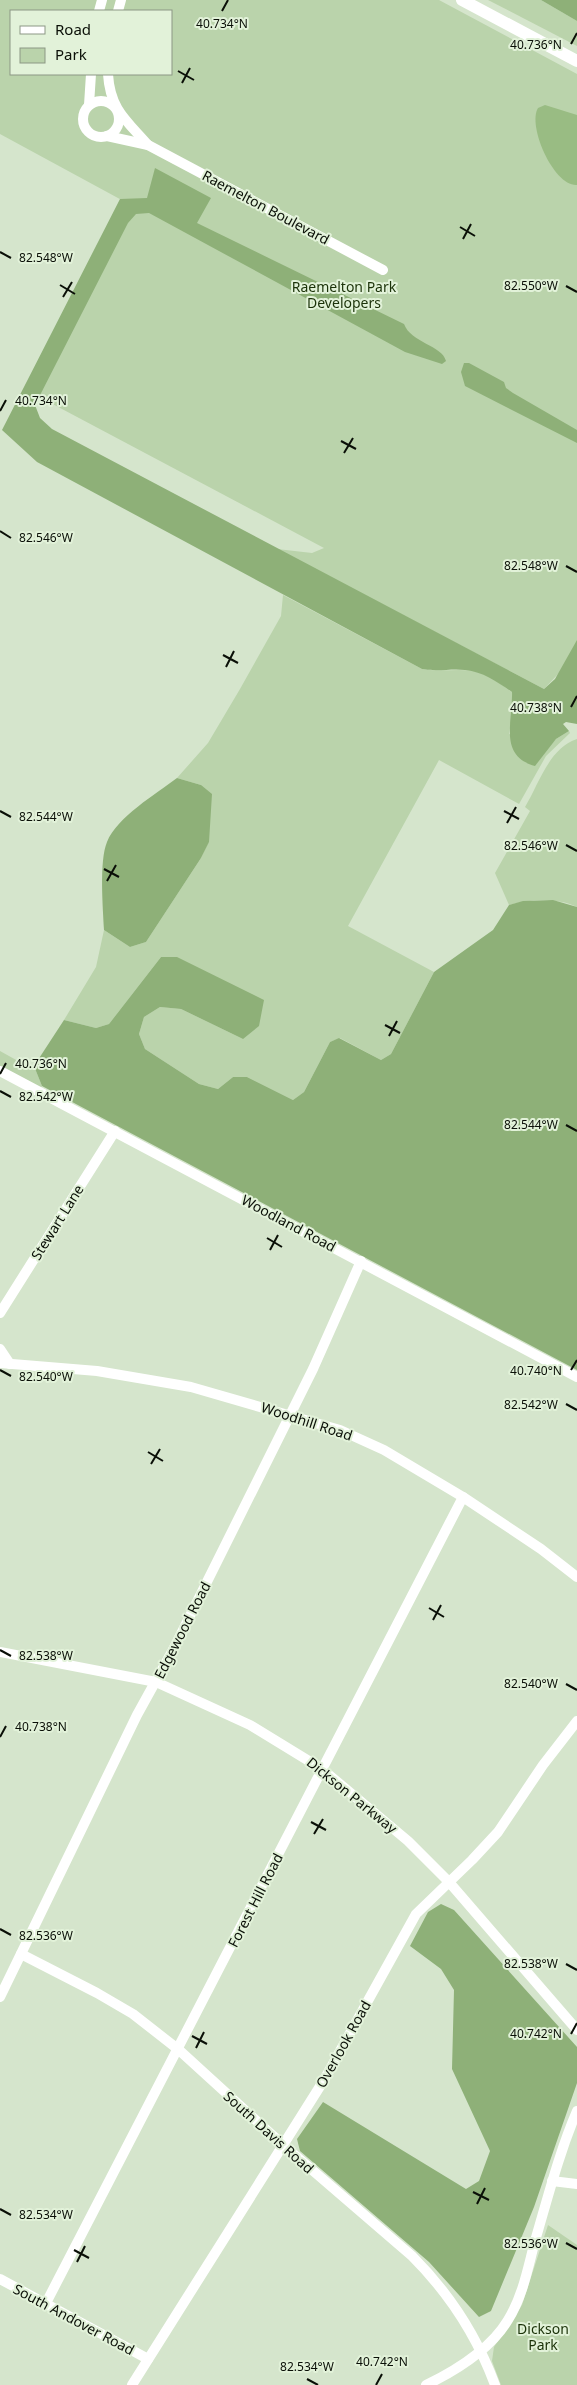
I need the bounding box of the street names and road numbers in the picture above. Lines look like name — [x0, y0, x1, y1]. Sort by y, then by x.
street label: Raemelton Boulevard — [199, 165, 333, 249]
street label: Stewart Lane — [26, 1181, 88, 1263]
street label: Woodland Road — [238, 1190, 340, 1256]
street label: Woodhill Road — [259, 1397, 355, 1445]
street label: Edgewood Road — [149, 1578, 215, 1682]
street label: Dickson Parkway — [303, 1753, 402, 1838]
street label: Forest Hill Road — [223, 1850, 287, 1950]
street label: Overlook Road — [311, 1997, 375, 2091]
street label: South Davis Road — [220, 2086, 318, 2178]
street label: South Andover Road — [10, 2279, 138, 2359]

